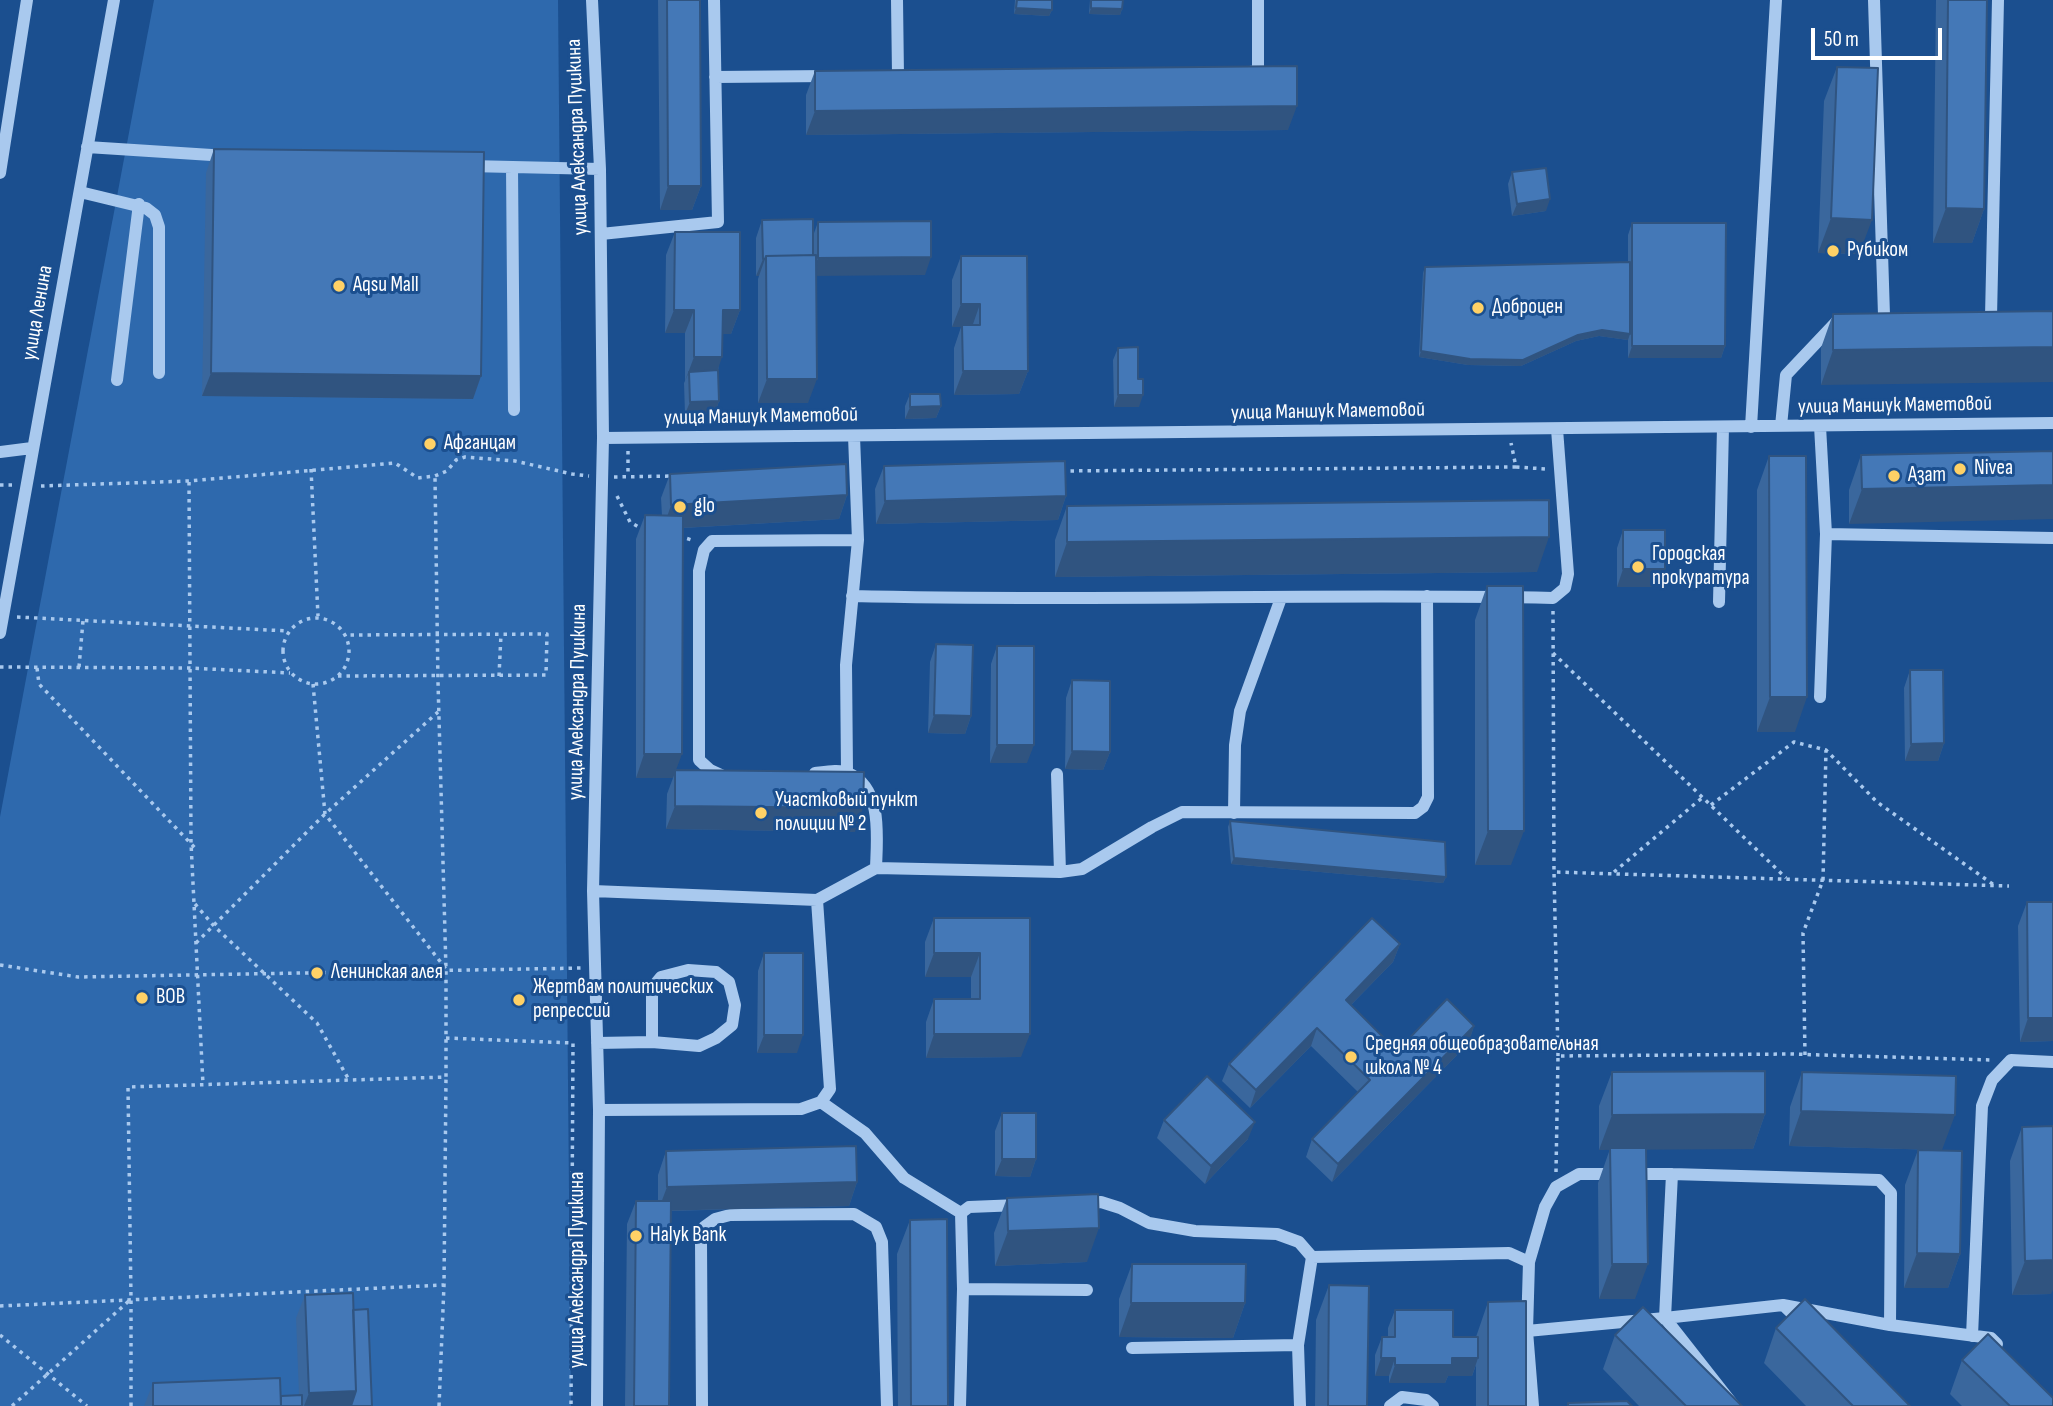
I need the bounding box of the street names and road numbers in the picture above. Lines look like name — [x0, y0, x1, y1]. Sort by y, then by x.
street label: улица Александра Пушкина — [562, 38, 594, 236]
street label: улица Ленина — [17, 263, 59, 363]
street label: улица Маншук Маметовой — [1798, 392, 1992, 420]
street label: улица Маншук Маметовой — [1231, 398, 1425, 426]
street label: улица Маншук Маметовой — [664, 403, 858, 431]
street label: улица Александра Пушкина — [564, 604, 592, 800]
street label: улица Александра Пушкина — [565, 1172, 591, 1368]

